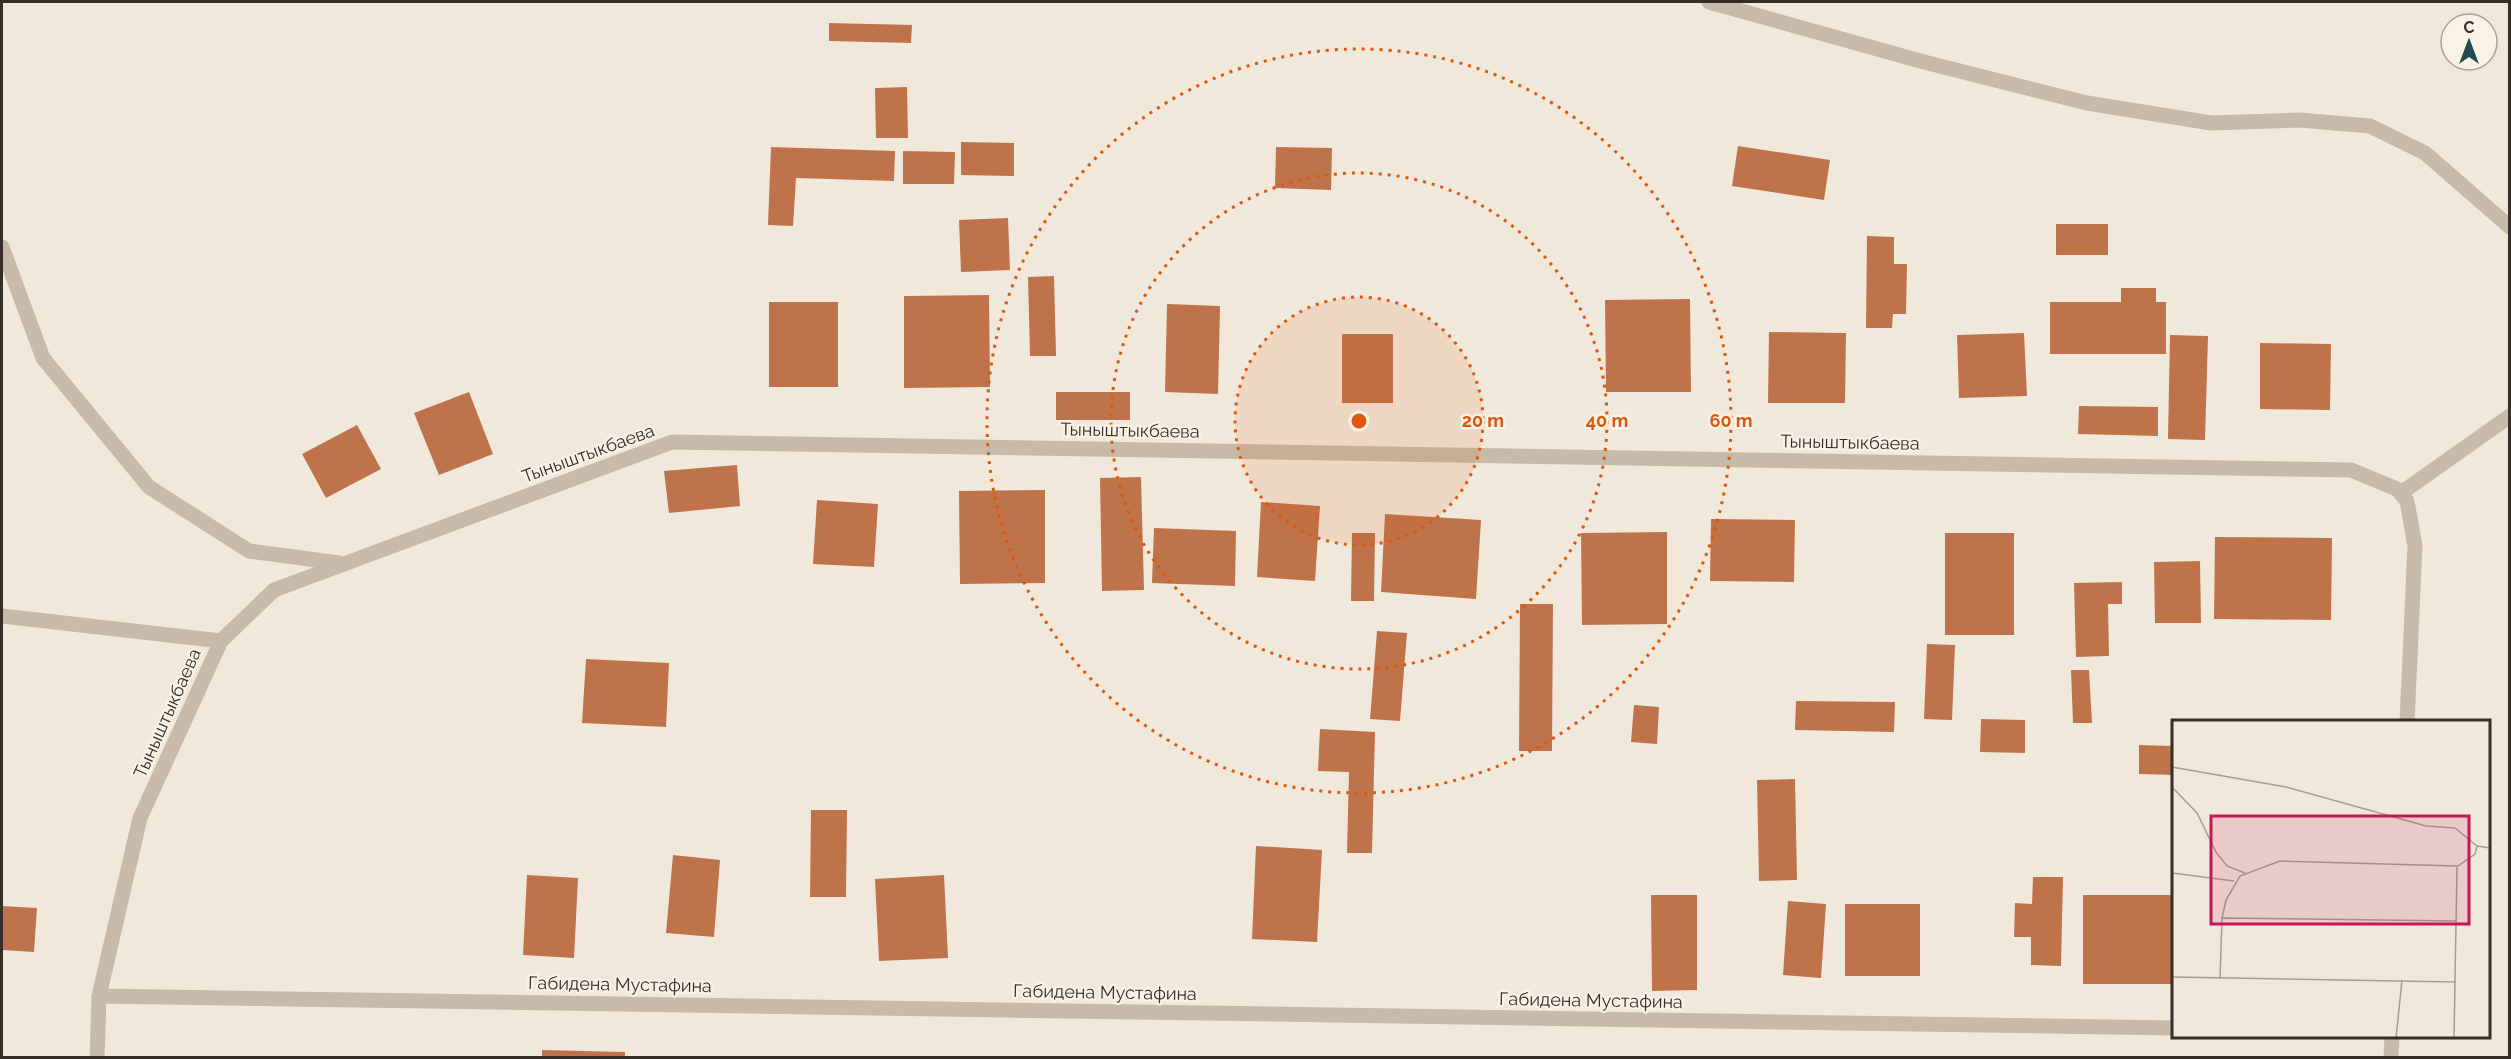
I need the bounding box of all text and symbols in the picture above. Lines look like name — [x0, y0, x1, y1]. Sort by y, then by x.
north arrow — [2439, 12, 2499, 72]
text: С — [2464, 18, 2475, 37]
text: 20 m — [1462, 410, 1504, 431]
text: 40 m — [1586, 410, 1628, 431]
text: 60 m — [1709, 410, 1753, 431]
centre of rings — [1349, 411, 1369, 431]
street label: Тыныштыкбаева — [1060, 418, 1200, 442]
street label: Тыныштыкбаева — [519, 419, 657, 487]
street label: Тыныштыкбаева — [1780, 430, 1920, 454]
street label: Тыныштыкбаева — [129, 645, 205, 781]
inset map — [2172, 720, 2490, 1038]
street label: Габидена Мустафина — [528, 972, 712, 996]
street label: Габидена Мустафина — [1013, 980, 1197, 1004]
street label: Габидена Мустафина — [1499, 988, 1683, 1012]

